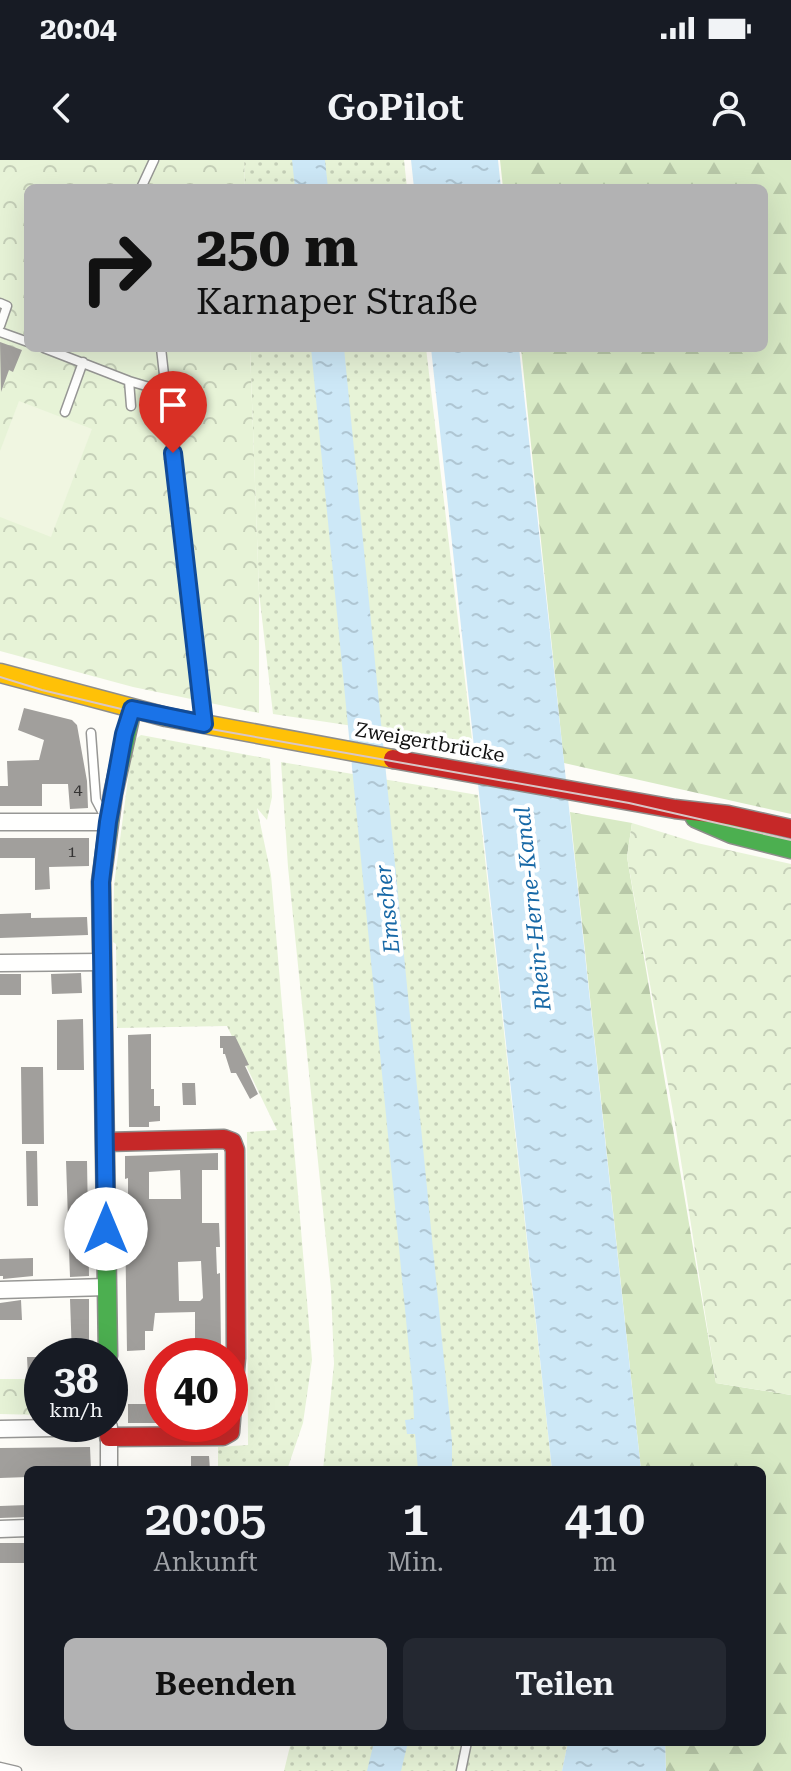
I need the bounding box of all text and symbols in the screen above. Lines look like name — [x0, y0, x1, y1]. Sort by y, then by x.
text: 20:04 — [40, 11, 117, 46]
icon: back — [40, 86, 84, 130]
icon: person — [707, 86, 751, 130]
text: GoPilot — [327, 87, 464, 129]
text: 250 m — [196, 214, 358, 280]
icon: right — [64, 216, 168, 320]
text: Karnaper Straße — [196, 281, 478, 323]
pin — [139, 371, 207, 453]
icon: arrive — [151, 383, 195, 427]
street label: Zweigertbrücke — [353, 717, 507, 767]
house number: 4 — [74, 780, 83, 799]
water label: Rhein-Herne-Kanal — [509, 806, 556, 1013]
house number: 1 — [68, 842, 77, 861]
water label: Emscher — [370, 863, 405, 956]
position arrow — [64, 1187, 148, 1271]
speed limit sign: 40 — [144, 1338, 248, 1442]
text: 38 — [54, 1356, 98, 1403]
text: km/h — [49, 1398, 103, 1422]
text: 20:05 — [145, 1491, 266, 1547]
text: 1 — [402, 1491, 429, 1547]
text: 410 — [565, 1491, 645, 1547]
text: Ankunft — [154, 1547, 258, 1577]
text: Min. — [387, 1547, 444, 1577]
text: m — [593, 1547, 617, 1577]
button: Beenden — [64, 1638, 387, 1730]
button: Teilen — [403, 1638, 726, 1730]

